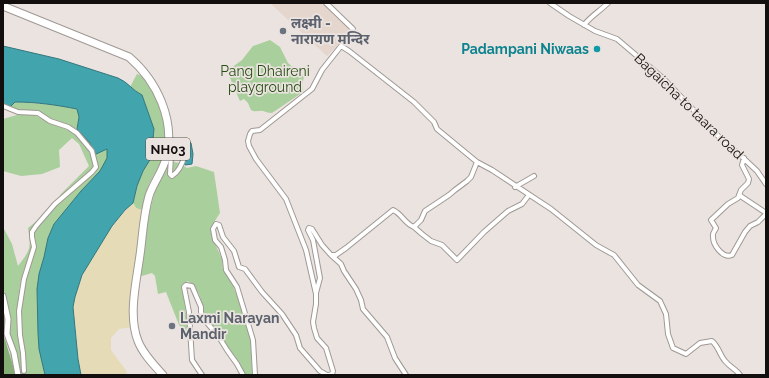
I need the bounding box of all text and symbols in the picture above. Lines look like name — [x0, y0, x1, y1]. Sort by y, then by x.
place label: लक्ष्मी - नारायण मन्दिर — [291, 15, 370, 47]
marker: लक्ष्मी - नारायण मन्दिर — [278, 26, 288, 36]
place label: Padampani Niwaas — [461, 41, 589, 57]
marker: Padampani Niwaas — [592, 44, 602, 54]
street label: Bagaicha to taara road — [631, 50, 747, 162]
park label: Pang Dhaireni playground — [220, 63, 310, 95]
road number: NH03 — [146, 138, 190, 160]
place label: Laxmi Narayan Mandir — [180, 310, 279, 342]
marker: Laxmi Narayan Mandir — [167, 321, 177, 331]

